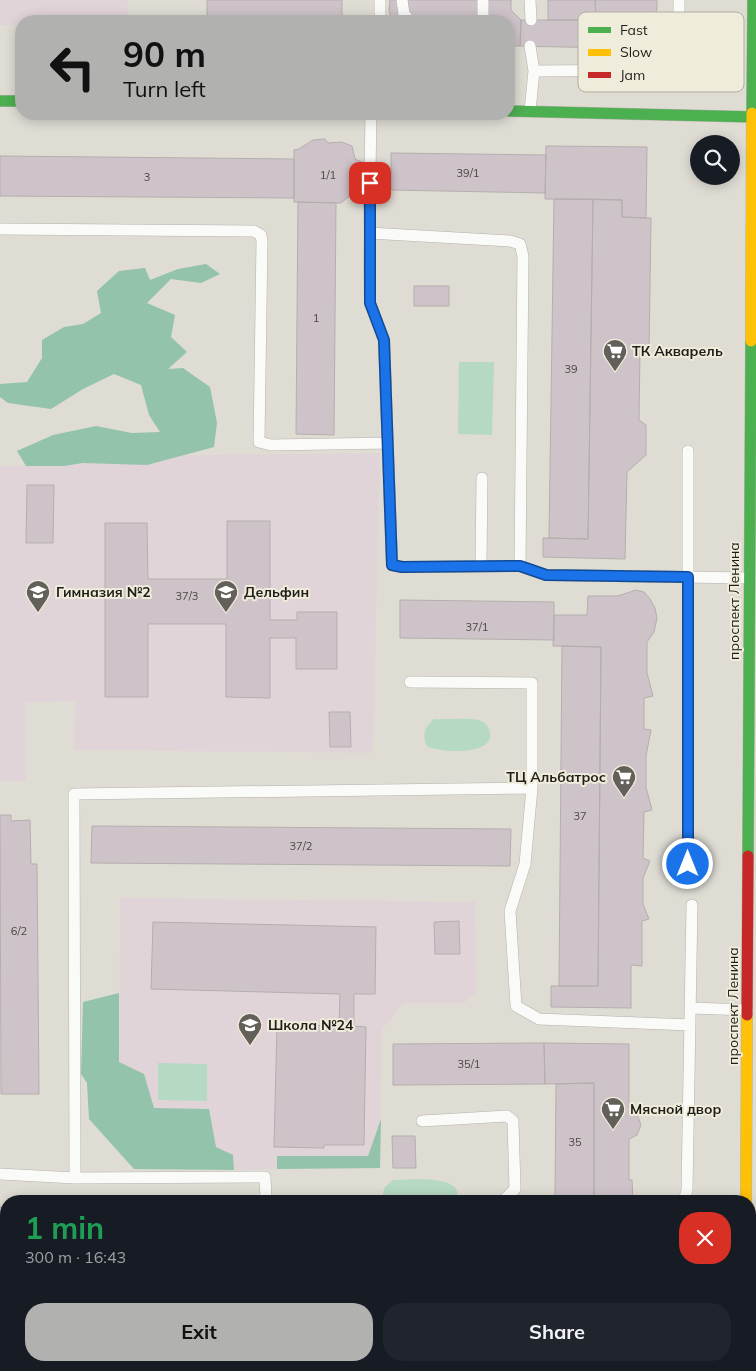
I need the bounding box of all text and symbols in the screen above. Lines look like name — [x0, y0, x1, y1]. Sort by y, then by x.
legend — [578, 12, 744, 92]
text: Fast — [620, 21, 648, 39]
text: 90 m — [123, 32, 206, 76]
icon: left — [40, 35, 105, 100]
text: Slow — [620, 43, 652, 61]
text: Jam — [620, 66, 645, 84]
text: Turn left — [123, 75, 206, 103]
map controls — [690, 135, 740, 185]
button: search — [690, 135, 740, 185]
pin — [349, 162, 391, 204]
house number: 39/1 — [457, 166, 479, 180]
house number: 1/1 — [320, 168, 336, 182]
icon: arrive — [356, 169, 384, 197]
house number: 3 — [144, 170, 150, 184]
house number: 1 — [313, 311, 319, 325]
supermarket icon: ТК Акварель — [602, 338, 628, 372]
place label: ТК Акварель — [632, 342, 723, 360]
house number: 39 — [564, 362, 578, 376]
street label: проспект Ленина — [725, 542, 743, 660]
school or university icon: Гимназия №2 — [25, 579, 51, 613]
school or university icon: Дельфин — [213, 579, 239, 613]
place label: Гимназия №2 — [56, 583, 151, 601]
place label: Дельфин — [244, 583, 309, 601]
house number: 37/3 — [176, 589, 198, 603]
house number: 37/1 — [466, 620, 488, 634]
supermarket icon: ТЦ Альбатрос — [611, 764, 637, 798]
place label: ТЦ Альбатрос — [506, 768, 606, 786]
house number: 37 — [573, 809, 587, 823]
position arrow — [661, 837, 713, 889]
house number: 37/2 — [290, 839, 313, 853]
house number: 6/2 — [11, 924, 28, 938]
street label: проспект Ленина — [724, 947, 742, 1065]
school or university icon: Школа №24 — [237, 1012, 263, 1046]
place label: Школа №24 — [268, 1016, 354, 1034]
house number: 35/1 — [458, 1057, 480, 1071]
supermarket icon: Мясной двор — [600, 1096, 626, 1130]
place label: Мясной двор — [630, 1100, 721, 1118]
house number: 35 — [568, 1135, 582, 1149]
text: 1 min — [25, 1209, 104, 1247]
button: close — [679, 1212, 731, 1264]
text: 300 m · 16:43 — [25, 1247, 126, 1267]
button: Exit — [25, 1303, 373, 1361]
button: Share — [383, 1303, 731, 1361]

